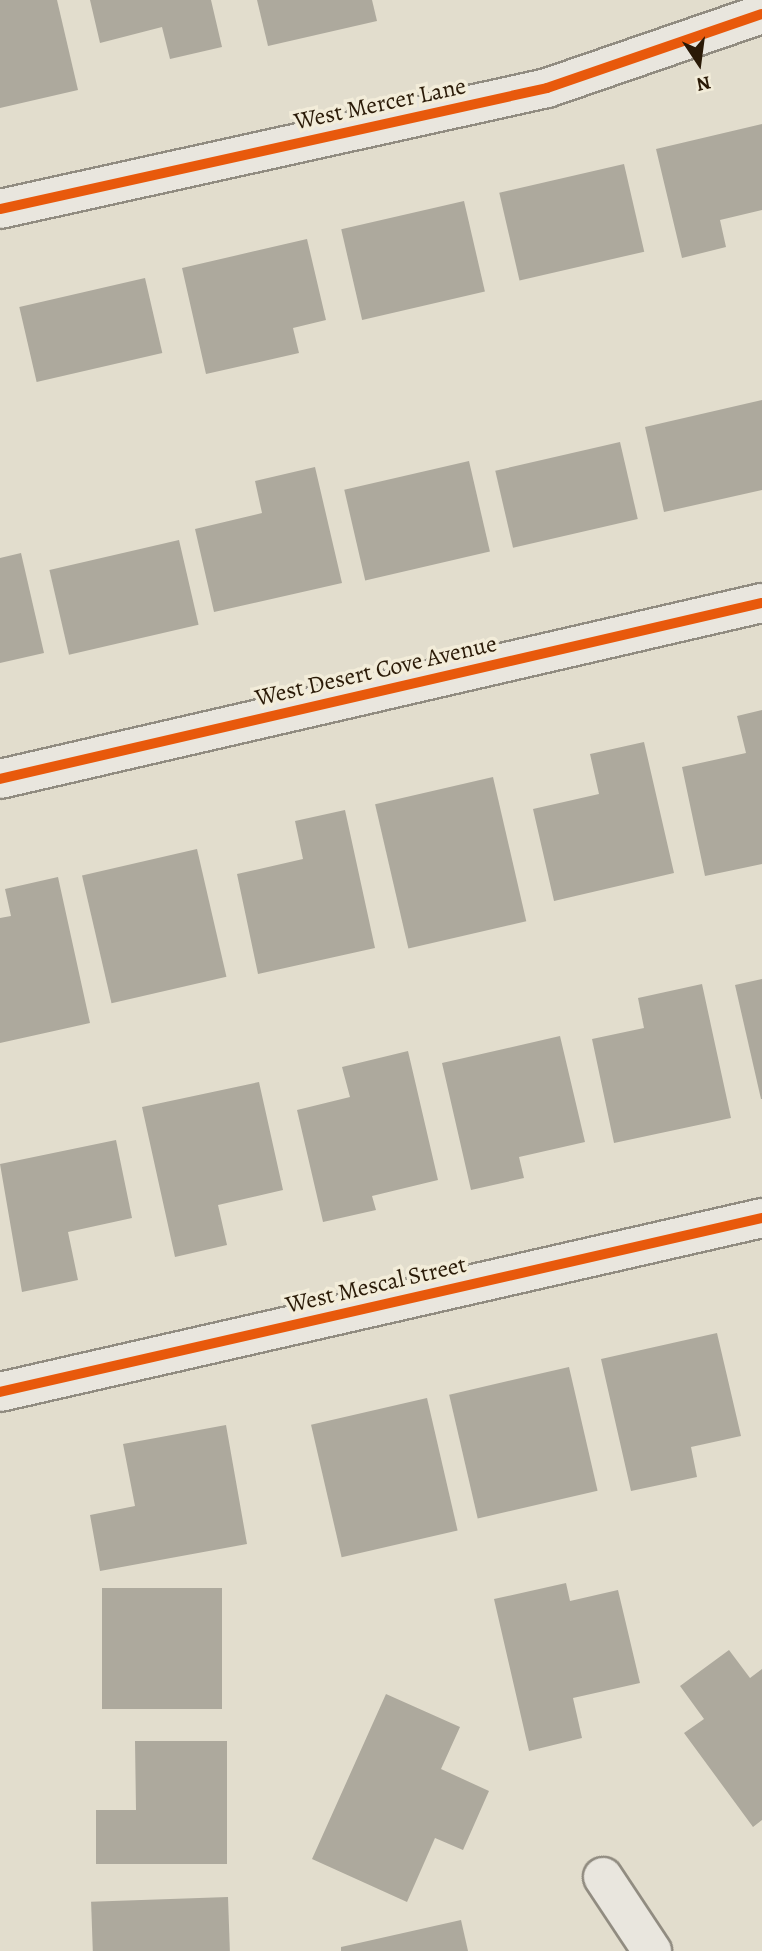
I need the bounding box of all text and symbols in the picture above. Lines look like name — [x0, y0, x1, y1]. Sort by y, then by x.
north arrow — [664, 28, 734, 98]
text: N — [694, 69, 713, 98]
street label: West Mercer Lane — [291, 72, 469, 136]
street label: West Desert Cove Avenue — [252, 629, 500, 713]
street label: West Mescal Street — [283, 1250, 469, 1320]

